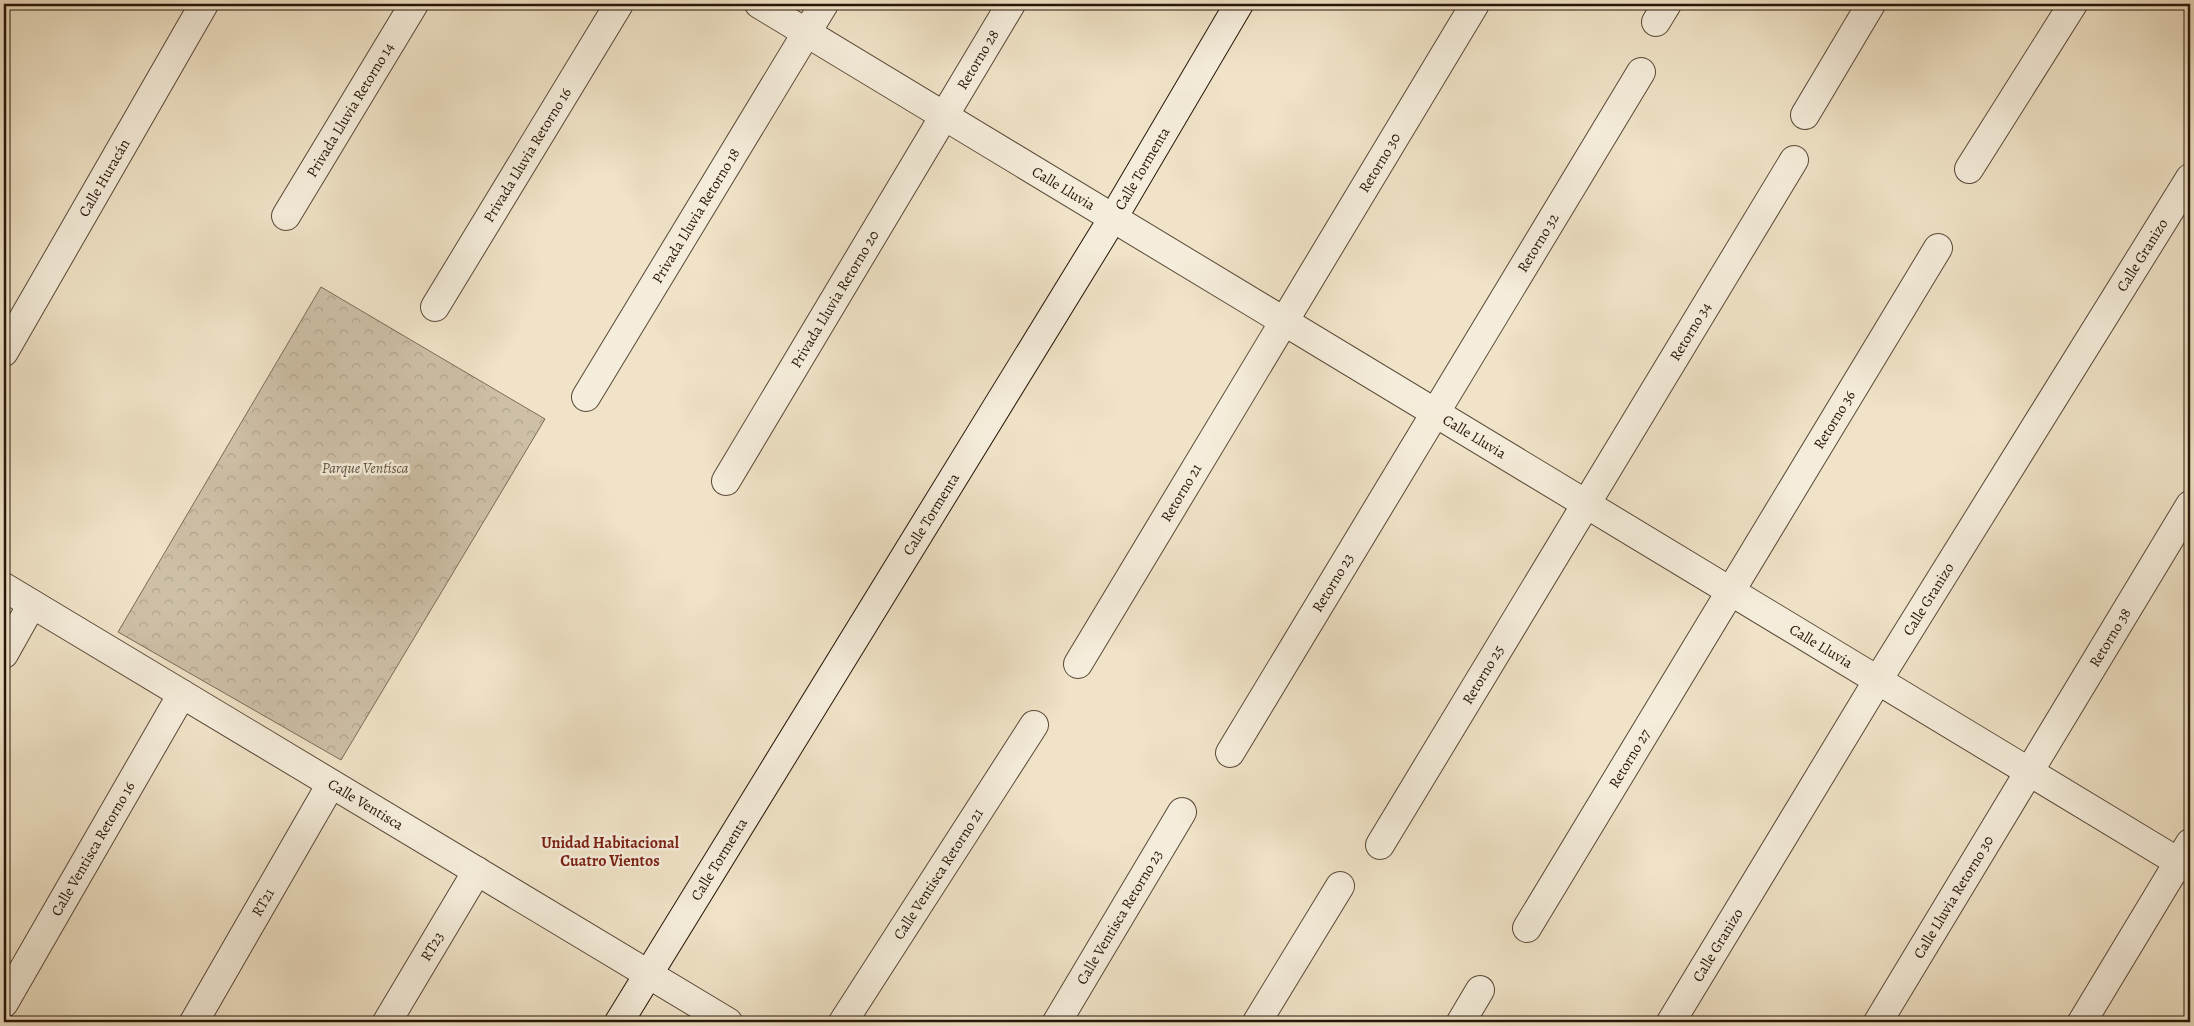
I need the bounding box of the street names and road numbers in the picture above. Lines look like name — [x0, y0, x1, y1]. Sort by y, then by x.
street label: Retorno 28 — [952, 26, 1004, 93]
street label: Privada Lluvia Retorno 14 — [302, 39, 399, 181]
street label: Privada Lluvia Retorno 16 — [479, 84, 576, 226]
street label: Calle Tormenta — [1110, 123, 1174, 214]
street label: Retorno 30 — [1354, 129, 1405, 196]
street label: Calle Huracán — [74, 135, 134, 220]
street label: Privada Lluvia Retorno 18 — [647, 144, 744, 287]
street label: Calle Lluvia — [1028, 161, 1099, 215]
street label: Retorno 32 — [1512, 209, 1564, 276]
street label: Calle Granizo — [2112, 215, 2172, 296]
street label: Privada Lluvia Retorno 20 — [786, 226, 884, 372]
street label: Retorno 34 — [1665, 298, 1716, 365]
street label: Retorno 36 — [1809, 386, 1860, 453]
street label: Calle Lluvia — [1439, 410, 1510, 463]
street label: Retorno 21 — [1156, 460, 1206, 525]
street label: Calle Tormenta — [898, 469, 964, 559]
street label: Retorno 23 — [1307, 549, 1358, 616]
street label: Calle Granizo — [1898, 559, 1959, 639]
street label: Retorno 38 — [2084, 604, 2136, 671]
street label: Calle Lluvia — [1786, 619, 1857, 673]
street label: Retorno 25 — [1457, 641, 1509, 708]
street label: Retorno 27 — [1604, 725, 1655, 792]
street label: Calle Ventisca — [324, 774, 407, 835]
street label: Calle Ventisca Retorno 16 — [46, 778, 140, 920]
street label: Calle Ventisca Retorno 21 — [889, 804, 988, 944]
street label: Calle Tormenta — [686, 814, 752, 904]
street label: Calle Lluvia Retorno 30 — [1909, 832, 1998, 962]
street label: Calle Ventisca Retorno 23 — [1072, 846, 1167, 988]
street label: RT21 — [247, 885, 279, 920]
street label: Calle Granizo — [1688, 904, 1748, 986]
street label: RT23 — [416, 928, 449, 965]

